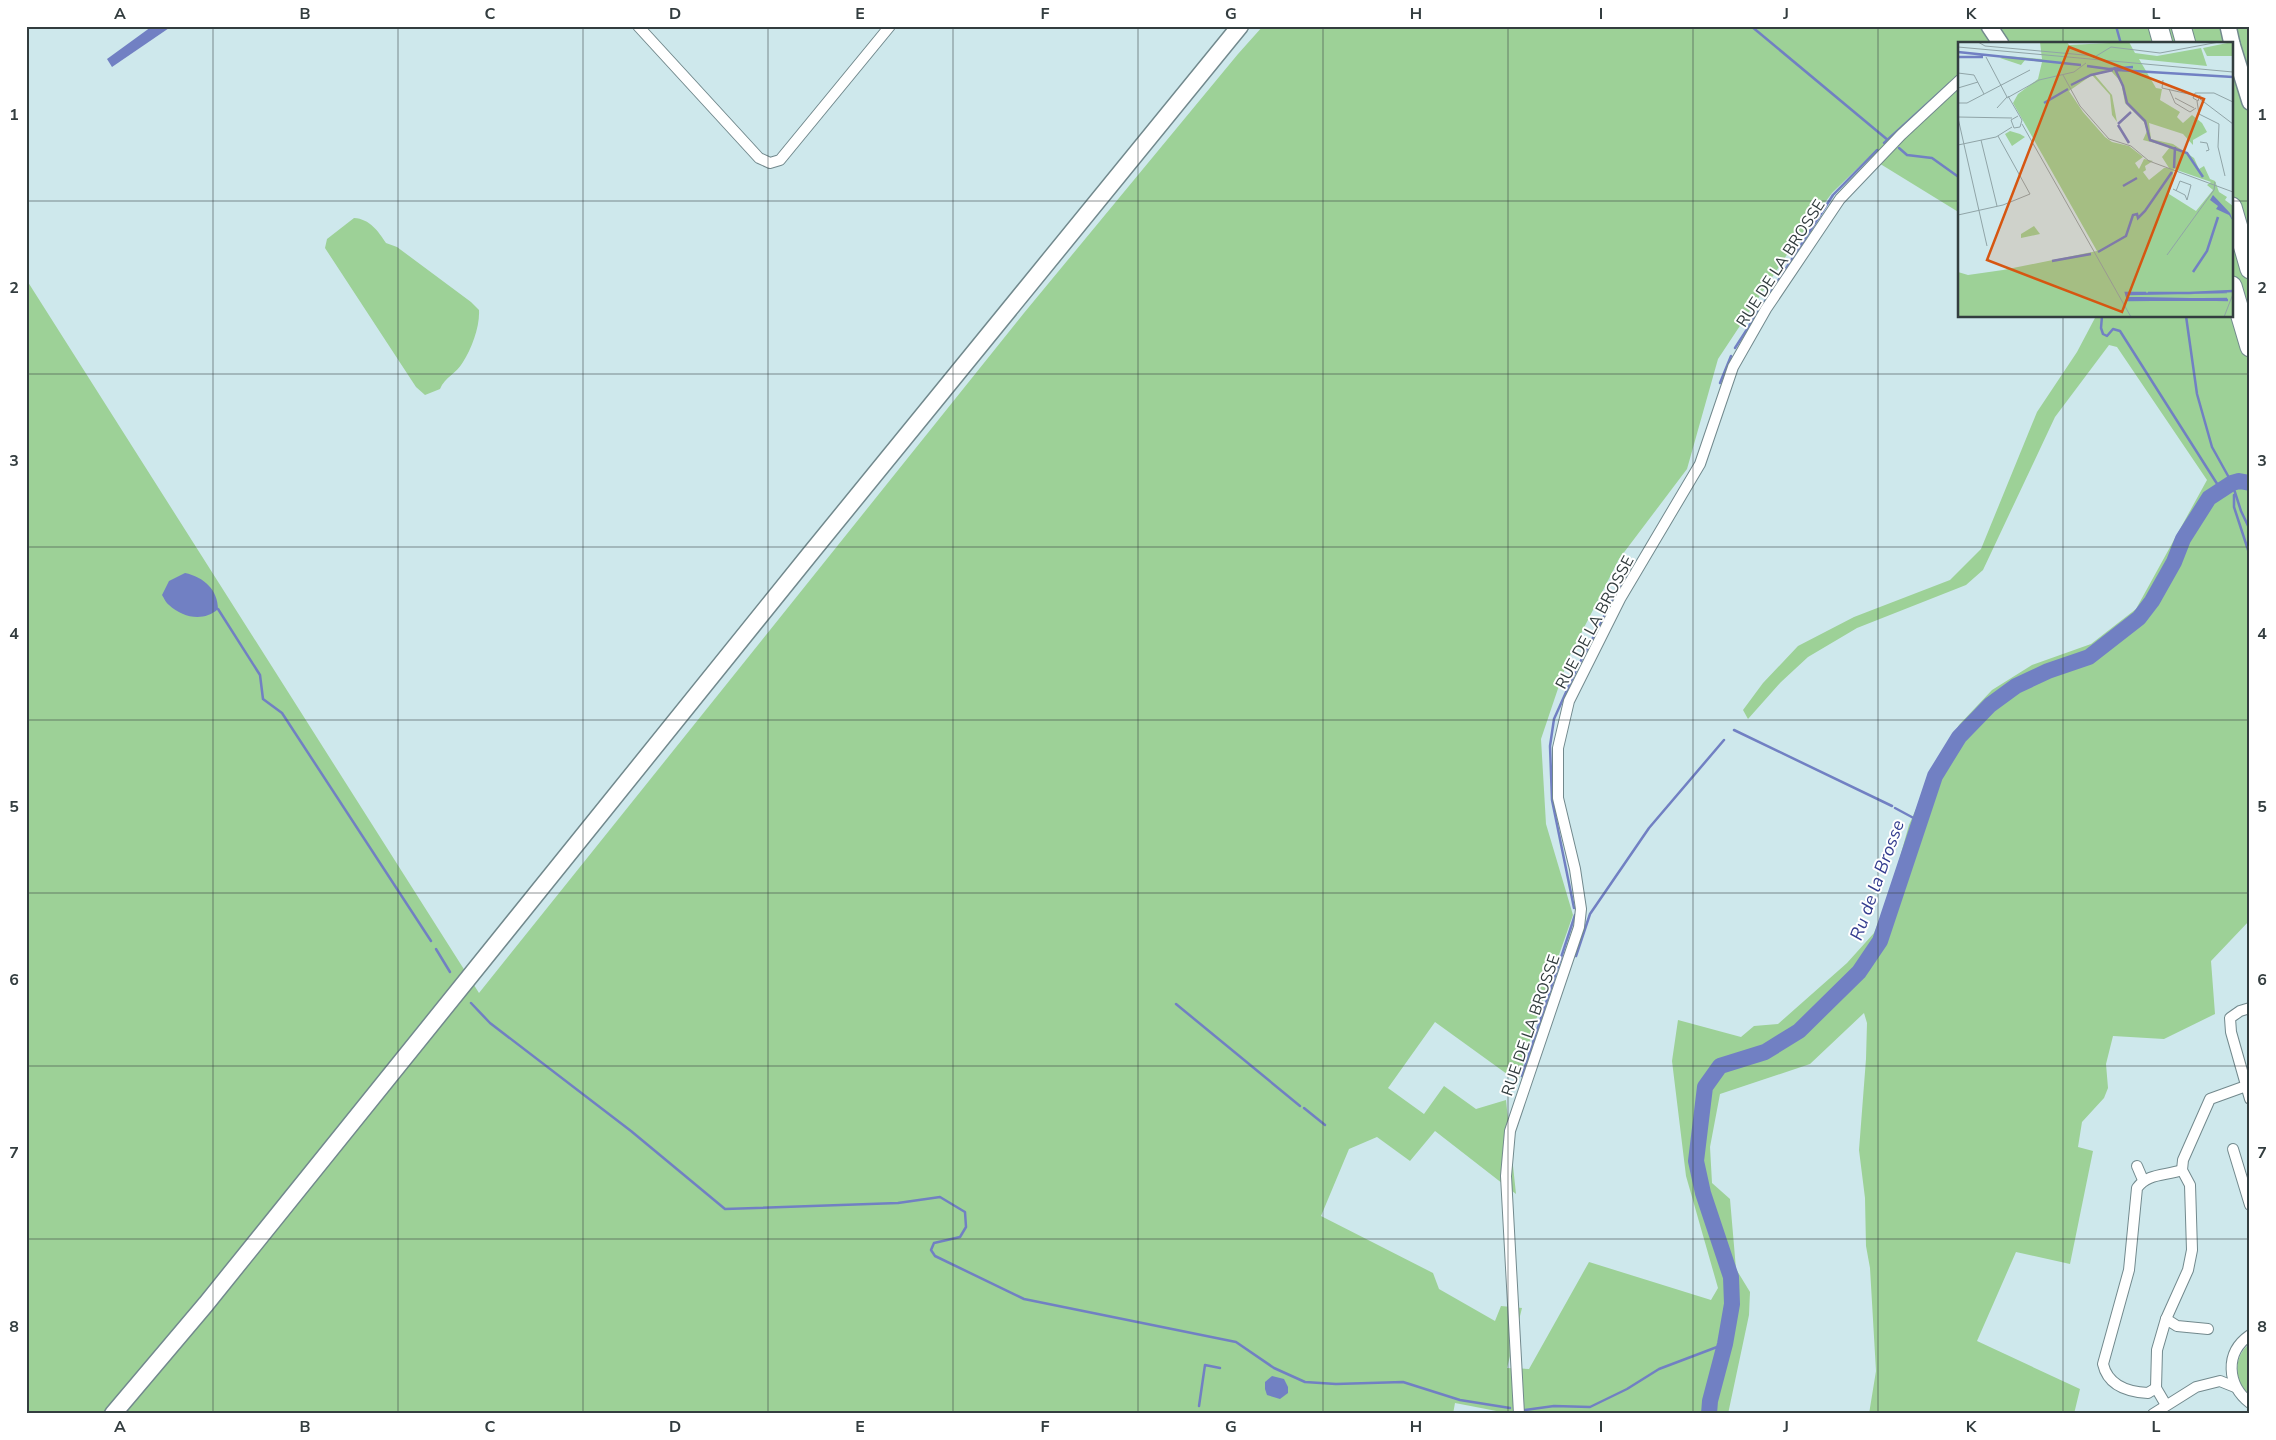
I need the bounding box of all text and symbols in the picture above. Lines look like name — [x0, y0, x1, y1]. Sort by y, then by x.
text: A — [114, 3, 126, 25]
text: B — [299, 3, 311, 25]
text: C — [485, 3, 496, 25]
text: D — [669, 3, 681, 25]
text: E — [855, 3, 865, 25]
text: F — [1041, 3, 1050, 25]
text: G — [1225, 3, 1237, 25]
text: H — [1410, 3, 1422, 25]
text: I — [1599, 3, 1603, 25]
text: J — [1782, 3, 1789, 25]
text: K — [1966, 3, 1978, 25]
text: L — [2152, 3, 2161, 25]
inset map — [1958, 42, 2234, 318]
text: 1 — [9, 104, 19, 126]
text: 1 — [2257, 104, 2267, 126]
street label: RUE DE LA BROSSE — [1731, 196, 1830, 332]
text: 2 — [9, 277, 19, 299]
text: 2 — [2257, 277, 2267, 299]
text: 3 — [9, 450, 19, 472]
text: 3 — [2257, 450, 2267, 472]
street label: RUE DE LA BROSSE — [1550, 552, 1639, 693]
text: 4 — [9, 623, 19, 645]
text: 4 — [2257, 623, 2267, 645]
text: 5 — [9, 796, 19, 818]
text: 5 — [2257, 796, 2267, 818]
water label: Ru de la Brosse — [1844, 816, 1910, 943]
street label: RUE DE LA BROSSE — [1496, 952, 1565, 1099]
text: 6 — [9, 969, 19, 991]
text: 6 — [2257, 969, 2267, 991]
text: 7 — [9, 1142, 19, 1164]
text: 7 — [2257, 1142, 2267, 1164]
text: 8 — [9, 1316, 19, 1338]
text: 8 — [2257, 1316, 2267, 1338]
text: A — [114, 1416, 126, 1438]
text: B — [299, 1416, 311, 1438]
text: C — [485, 1416, 496, 1438]
text: D — [669, 1416, 681, 1438]
text: E — [855, 1416, 865, 1438]
text: F — [1041, 1416, 1050, 1438]
text: G — [1225, 1416, 1237, 1438]
text: H — [1410, 1416, 1422, 1438]
text: I — [1599, 1416, 1603, 1438]
text: J — [1782, 1416, 1789, 1438]
text: K — [1966, 1416, 1978, 1438]
text: L — [2152, 1416, 2161, 1438]

